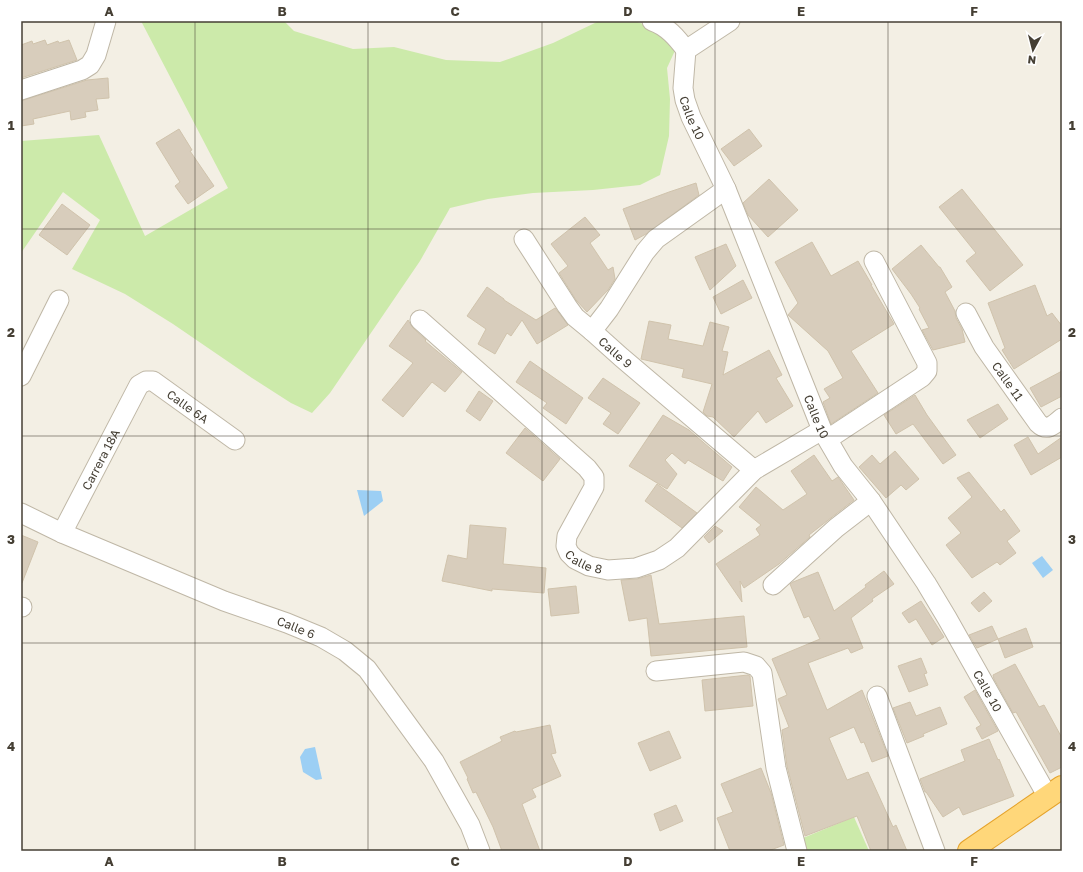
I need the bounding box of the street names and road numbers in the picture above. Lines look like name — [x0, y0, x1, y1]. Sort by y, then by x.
street label: Calle 10 — [677, 94, 708, 142]
street label: Calle 9 — [596, 333, 636, 371]
street label: Calle 11 — [989, 359, 1027, 403]
street label: Calle 6A — [164, 386, 212, 426]
street label: Calle 10 — [801, 392, 833, 441]
street label: Carrera 18A — [78, 426, 122, 492]
street label: Calle 8 — [562, 546, 604, 576]
street label: Calle 6 — [275, 613, 317, 641]
street label: Calle 10 — [970, 667, 1006, 714]

